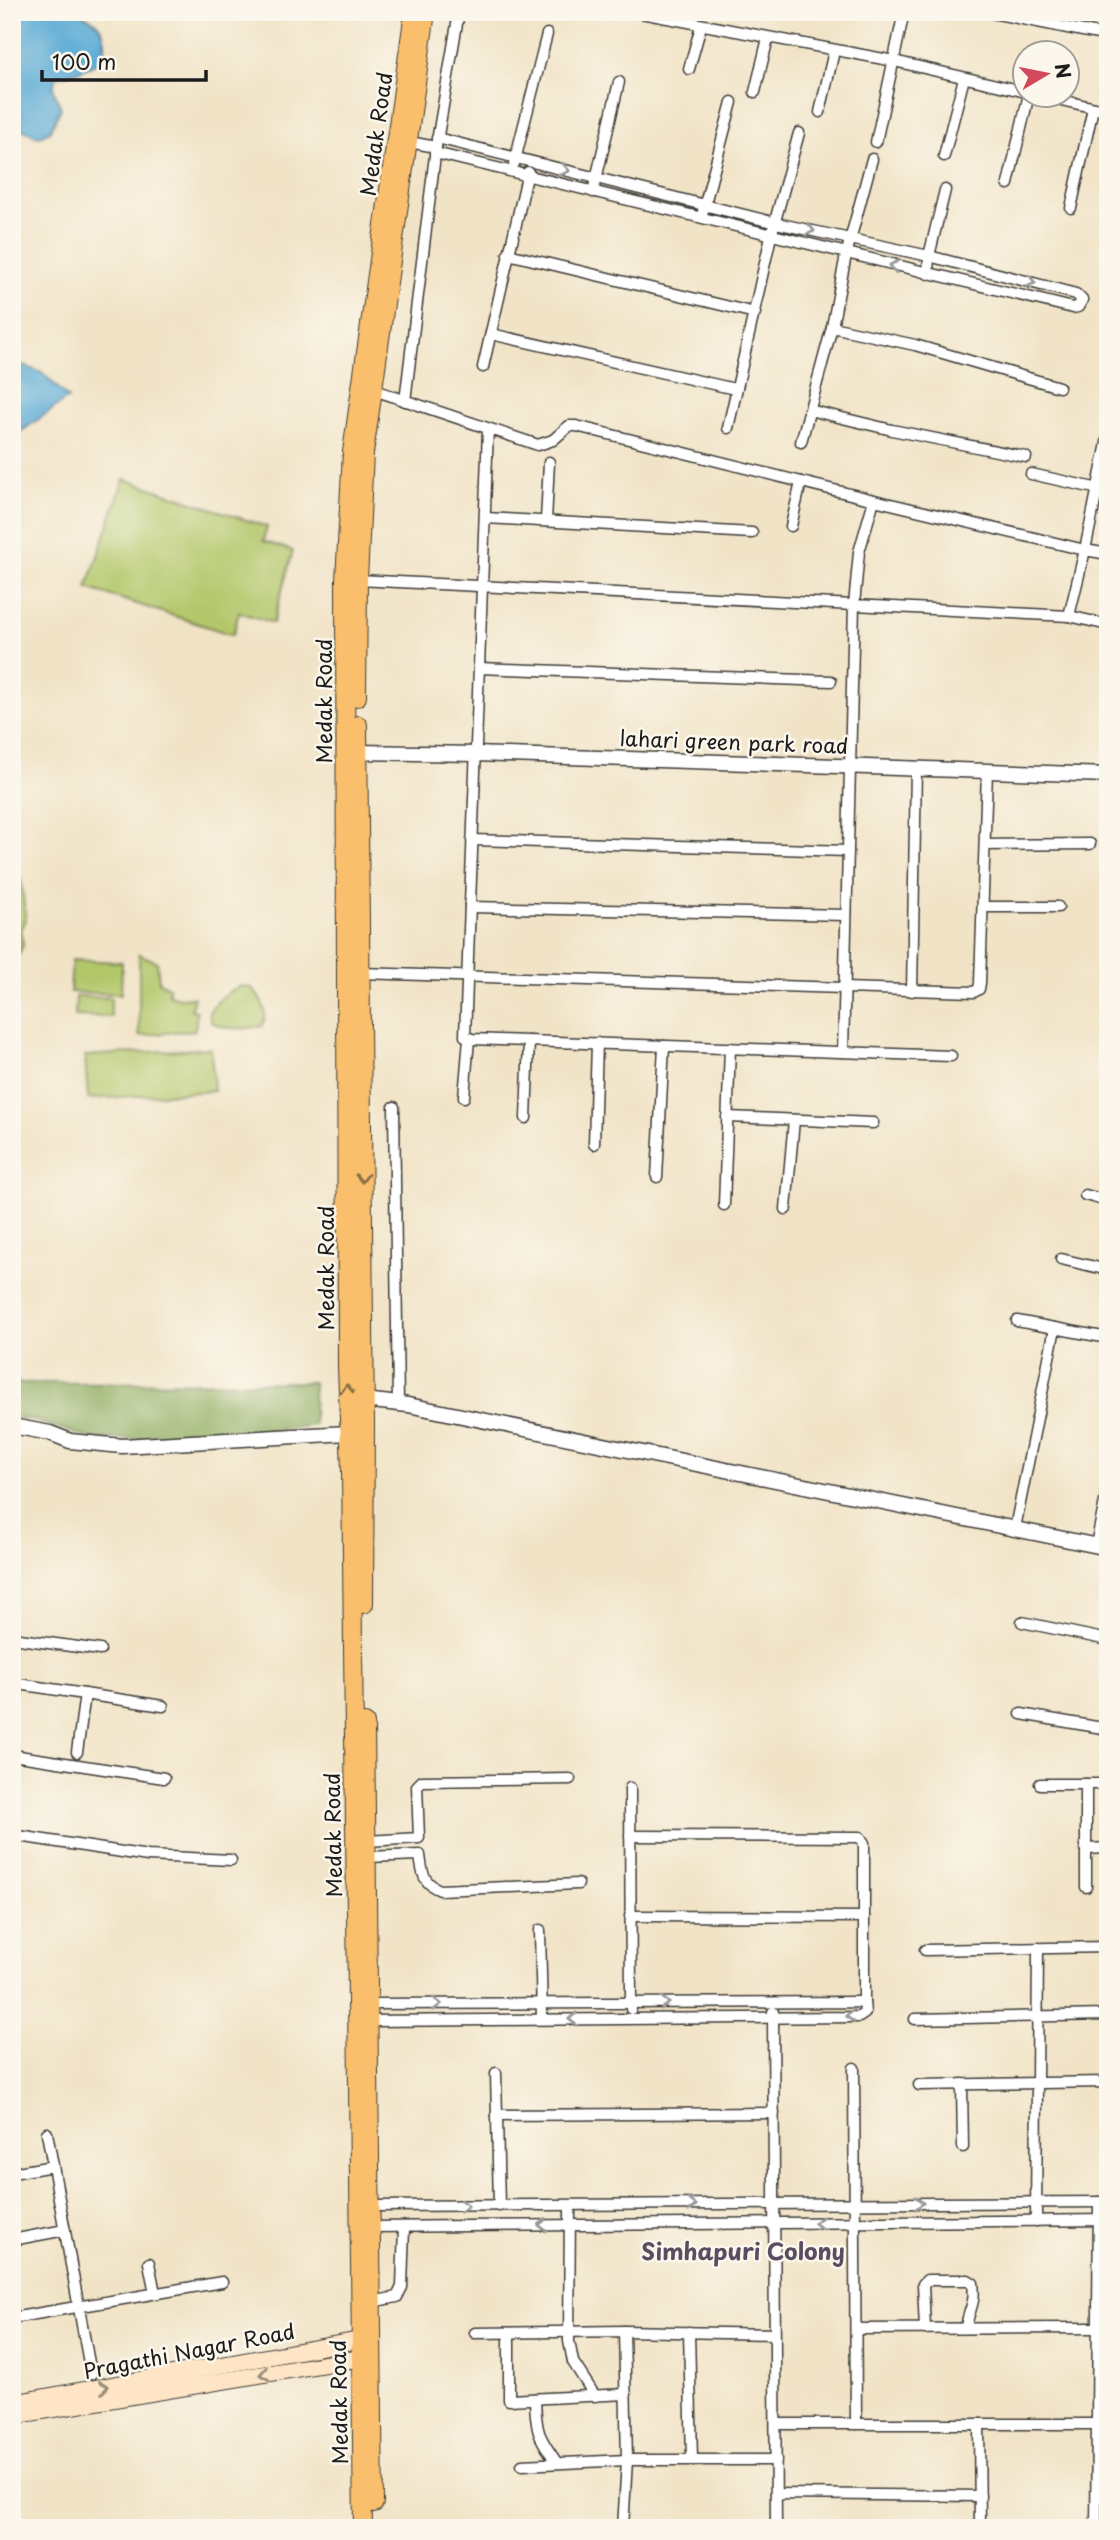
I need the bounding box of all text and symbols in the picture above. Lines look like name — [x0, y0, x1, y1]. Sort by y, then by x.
scale bar — [42, 38, 206, 82]
north arrow — [1012, 38, 1082, 108]
text: 100 m — [52, 45, 116, 77]
text: N — [1049, 61, 1079, 81]
street label: Medak Road — [350, 70, 400, 198]
one-way arrow — [559, 161, 571, 176]
one-way arrow — [804, 222, 816, 237]
one-way arrow — [888, 260, 900, 274]
one-way arrow — [1025, 274, 1037, 288]
street label: Medak Road — [307, 639, 339, 763]
street label: lahari green park road — [619, 721, 849, 761]
one-way arrow — [354, 1174, 370, 1184]
street label: Medak Road — [309, 1206, 341, 1330]
one-way arrow — [340, 1384, 355, 1395]
street label: Medak Road — [315, 1772, 349, 1898]
one-way arrow — [659, 1995, 670, 2010]
one-way arrow — [432, 1996, 443, 2012]
one-way arrow — [844, 2009, 855, 2024]
one-way arrow — [567, 2011, 578, 2027]
one-way arrow — [914, 2195, 925, 2211]
one-way arrow — [686, 2197, 697, 2212]
one-way arrow — [459, 2198, 470, 2214]
one-way arrow — [813, 2215, 824, 2230]
one-way arrow — [537, 2217, 547, 2233]
district label: Simhapuri Colony — [641, 2233, 845, 2268]
street label: Pragathi Nagar Road — [81, 2314, 297, 2386]
street label: Medak Road — [321, 2339, 355, 2465]
one-way arrow — [258, 2366, 270, 2381]
one-way arrow — [98, 2380, 109, 2395]

